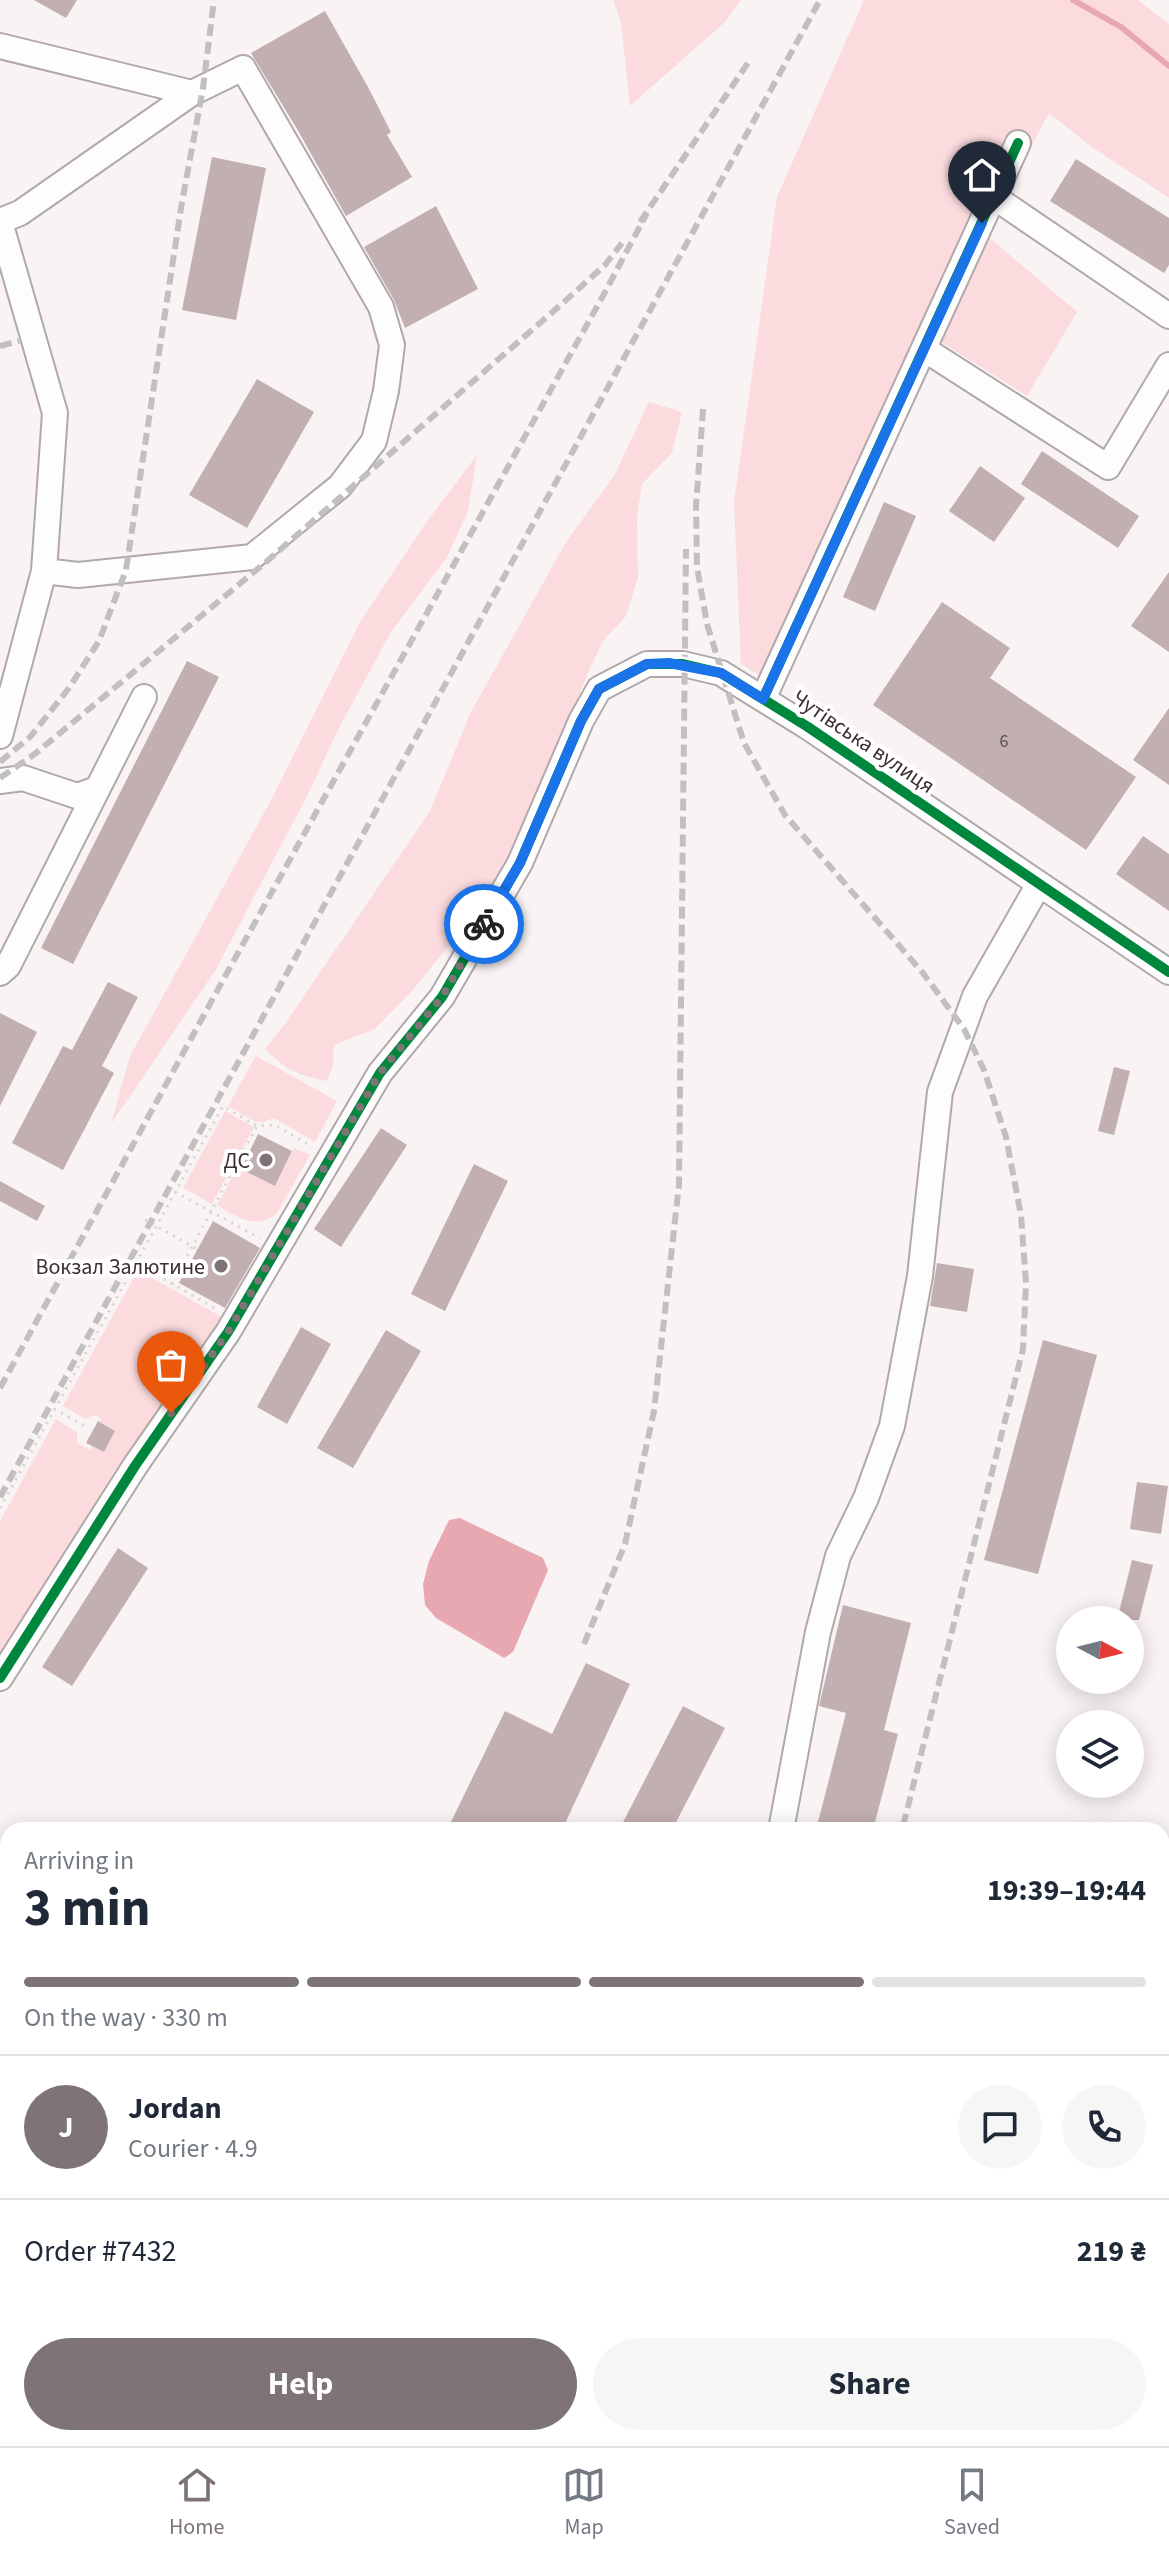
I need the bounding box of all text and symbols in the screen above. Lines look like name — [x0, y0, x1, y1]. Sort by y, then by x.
pin — [948, 141, 1016, 223]
icon: home — [960, 153, 1004, 197]
street label: Чутівська вулиця — [786, 682, 941, 802]
house number: 6 — [1000, 729, 1009, 754]
courier — [444, 884, 524, 964]
icon: bike — [462, 902, 506, 946]
place label: ДС — [224, 1145, 250, 1177]
marker: ДС — [257, 1151, 275, 1169]
place label: Вокзал Залютине — [35, 1251, 205, 1283]
marker: Вокзал Залютине — [212, 1257, 230, 1275]
pin — [137, 1331, 205, 1413]
icon: bag — [149, 1343, 193, 1387]
north arrow — [1056, 1606, 1144, 1694]
map controls — [1056, 1606, 1144, 1798]
button: layers — [1056, 1710, 1144, 1798]
text: Arriving in — [24, 1842, 134, 1879]
text: 19:39–19:44 — [987, 1869, 1146, 1912]
text: 3 min — [24, 1872, 151, 1946]
text: On the way · 330 m — [24, 1999, 228, 2036]
button: chat — [958, 2085, 1042, 2169]
button: phone — [1062, 2085, 1146, 2169]
text: Jordan — [128, 2087, 222, 2130]
text: J — [58, 2106, 74, 2149]
text: Courier · 4.9 — [128, 2130, 258, 2167]
text: Order #7432 — [24, 2230, 177, 2273]
text: 219 ₴ — [1077, 2230, 1146, 2273]
button: Help — [24, 2338, 577, 2430]
button: Share — [593, 2338, 1146, 2430]
tab: Home — [169, 2463, 224, 2543]
tab: Map — [562, 2463, 606, 2543]
tab: Saved — [944, 2463, 1000, 2543]

